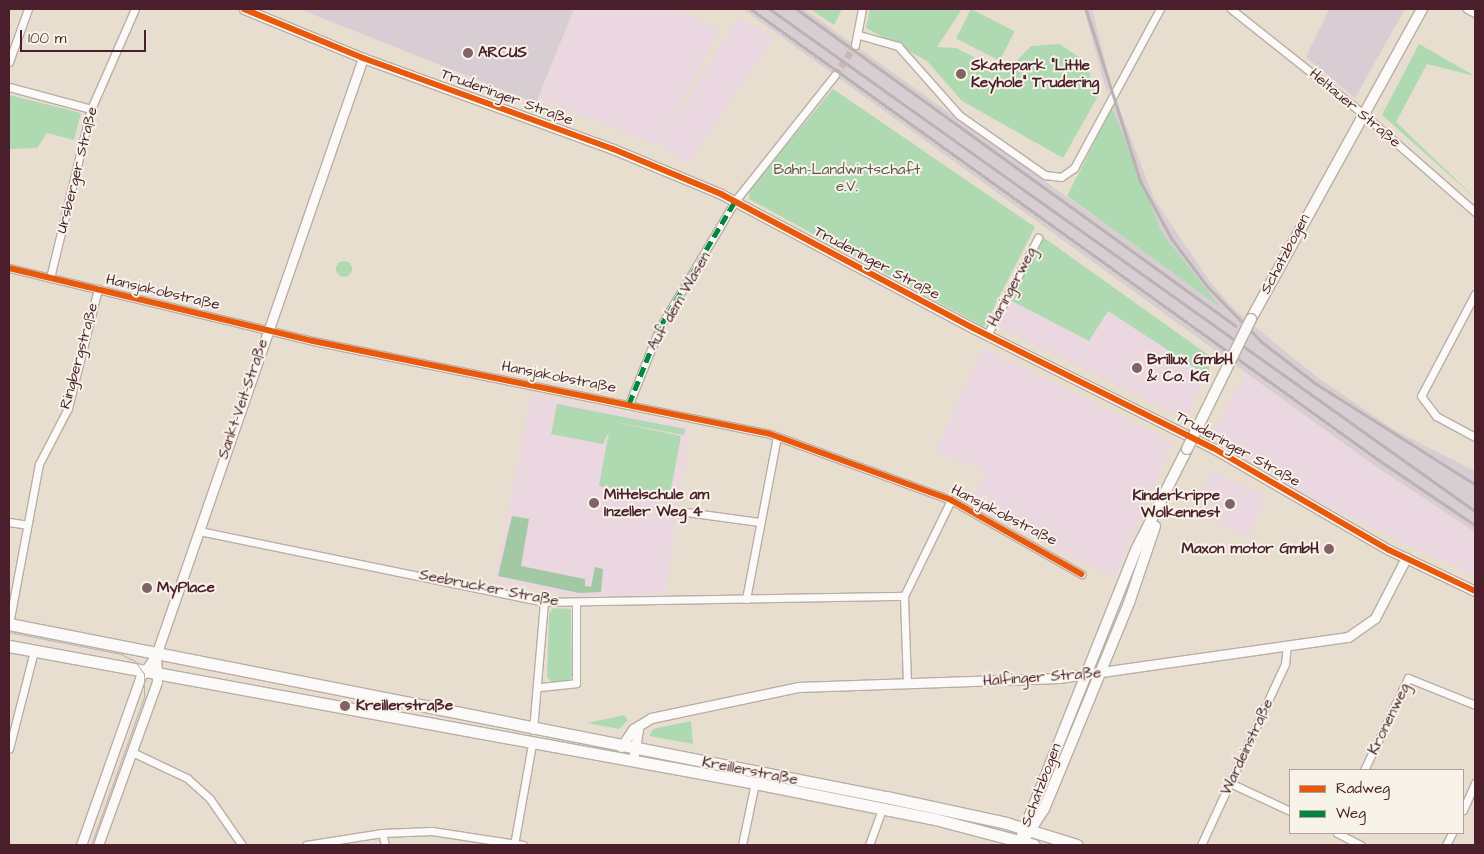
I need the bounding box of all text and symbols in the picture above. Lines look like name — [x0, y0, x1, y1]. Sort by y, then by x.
scale bar — [22, 20, 149, 52]
text: 100 m — [28, 28, 67, 49]
place label: ARCUS — [478, 44, 527, 62]
marker: ARCUS — [462, 47, 474, 59]
place label: Skatepark "Little Keyhole" Trudering — [971, 56, 1099, 91]
street label: Truderinger Straße — [438, 65, 576, 129]
street label: Heltauer Straße — [1306, 65, 1404, 151]
marker: Skatepark "Little Keyhole" Trudering — [955, 68, 967, 80]
street label: Ursberger Straße — [53, 105, 101, 235]
park label: Bahn-Landwirtschaft e.V. — [774, 160, 920, 195]
street label: Schatzbogen — [1256, 211, 1314, 297]
street label: Truderinger Straße — [811, 222, 943, 304]
street label: Haringerweg — [984, 244, 1040, 330]
street label: Auf dem Wasen — [644, 249, 714, 353]
street label: Hansjakobstraße — [104, 270, 222, 314]
street label: Ringbergstraße — [56, 301, 102, 411]
street label: Sankt-Veit-Straße — [214, 337, 272, 461]
place label: Brillux GmbH & Co. KG — [1147, 350, 1233, 385]
street label: Hansjakobstraße — [500, 357, 618, 397]
marker: Brillux GmbH & Co. KG — [1131, 362, 1143, 374]
street label: Truderinger Straße — [1173, 407, 1303, 491]
street label: Hansjakobstraße — [948, 481, 1060, 549]
place label: Mittelschule am Inzeller Weg 4 — [604, 485, 709, 520]
place label: Kinderkrippe Wolkennest — [1132, 486, 1220, 521]
marker: Mittelschule am Inzeller Weg 4 — [588, 497, 600, 509]
marker: Kinderkrippe Wolkennest — [1224, 498, 1236, 510]
place label: Maxon motor GmbH — [1181, 540, 1319, 558]
marker: Maxon motor GmbH — [1323, 543, 1335, 555]
street label: Seebrucker Straße — [418, 566, 560, 610]
place label: MyPlace — [157, 579, 215, 597]
marker: MyPlace — [141, 582, 153, 594]
street label: Halfinger Straße — [982, 664, 1102, 690]
street label: Kronenweg — [1364, 681, 1414, 757]
street label: Wardeinstraße — [1217, 696, 1277, 798]
place label: Kreillerstraße — [356, 697, 453, 715]
marker: Kreillerstraße — [338, 699, 352, 713]
street label: Schatzbogen — [1017, 741, 1065, 829]
street label: Kreillerstraße — [701, 753, 799, 789]
legend — [1289, 769, 1464, 834]
text: Radweg — [1336, 778, 1390, 799]
text: Weg — [1336, 803, 1366, 824]

